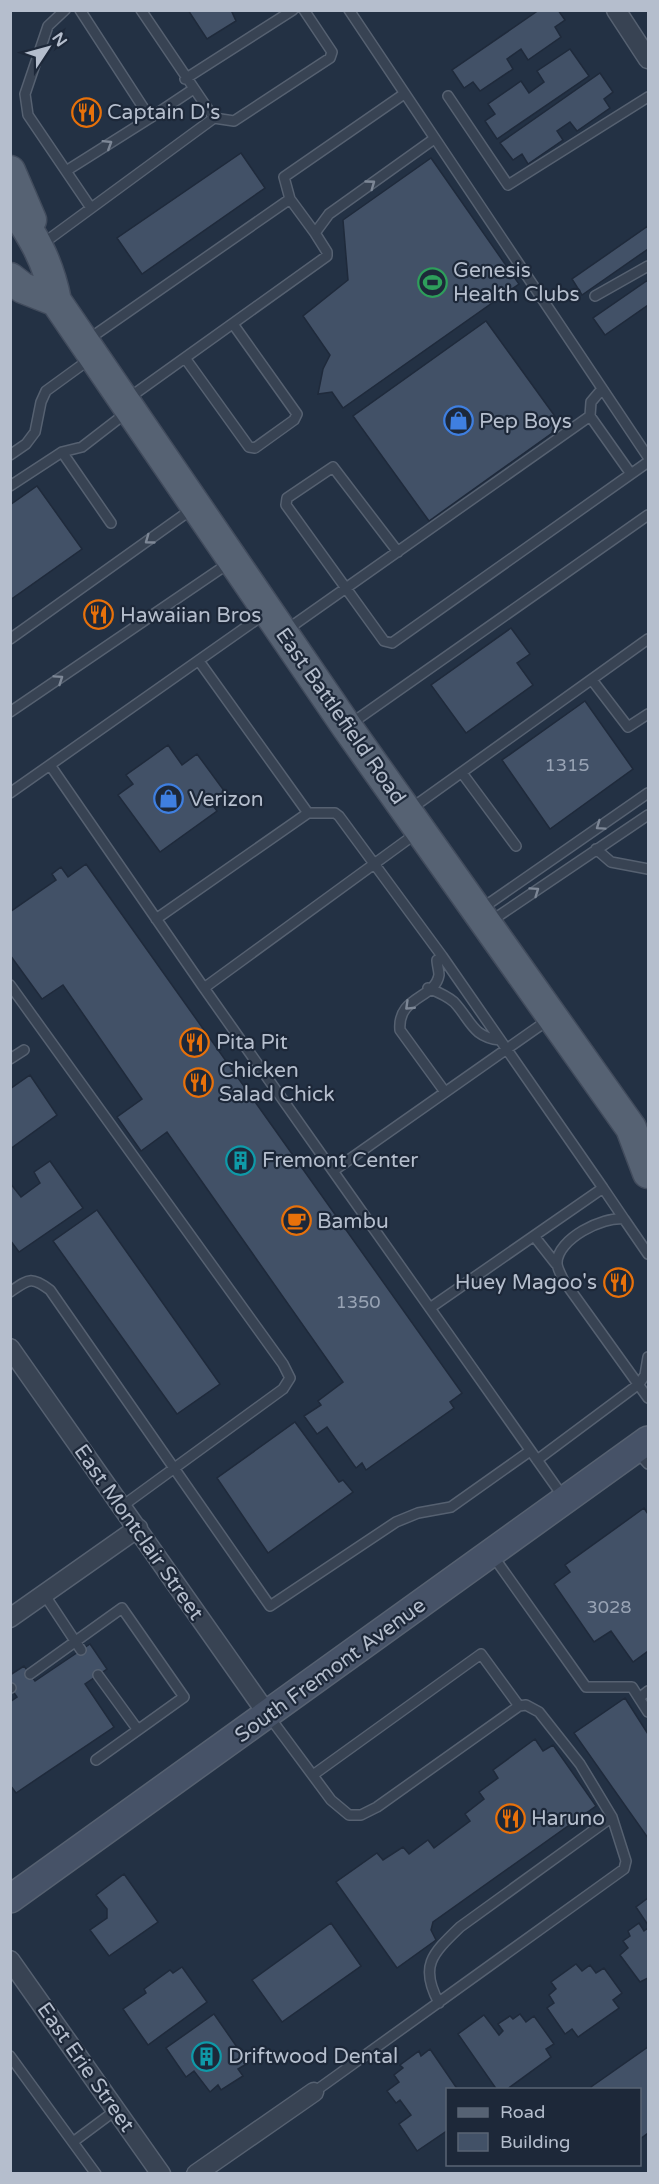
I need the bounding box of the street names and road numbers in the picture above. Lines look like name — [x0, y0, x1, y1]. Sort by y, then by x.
street label: East Battlefield Road — [270, 623, 411, 809]
street label: East Montclair Street — [69, 1440, 209, 1625]
street label: South Fremont Avenue — [230, 1593, 431, 1748]
street label: East Erie Street — [32, 1998, 140, 2137]

